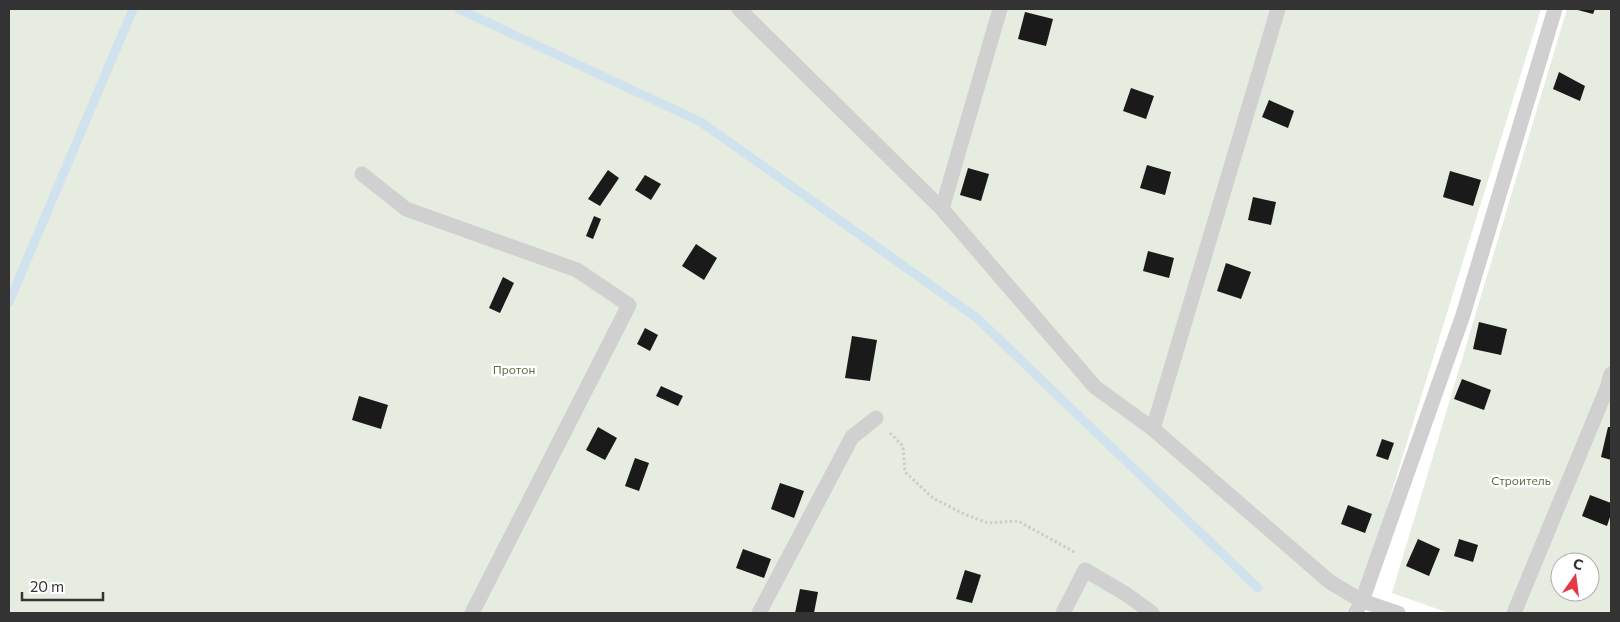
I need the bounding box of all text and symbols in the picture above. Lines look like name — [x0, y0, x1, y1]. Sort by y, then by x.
park label: Протон — [493, 362, 535, 376]
park label: Строитель — [1491, 473, 1551, 487]
north arrow — [1550, 552, 1600, 602]
text: С — [1572, 554, 1585, 573]
scale bar — [22, 570, 104, 602]
text: 20 m — [30, 577, 64, 595]

